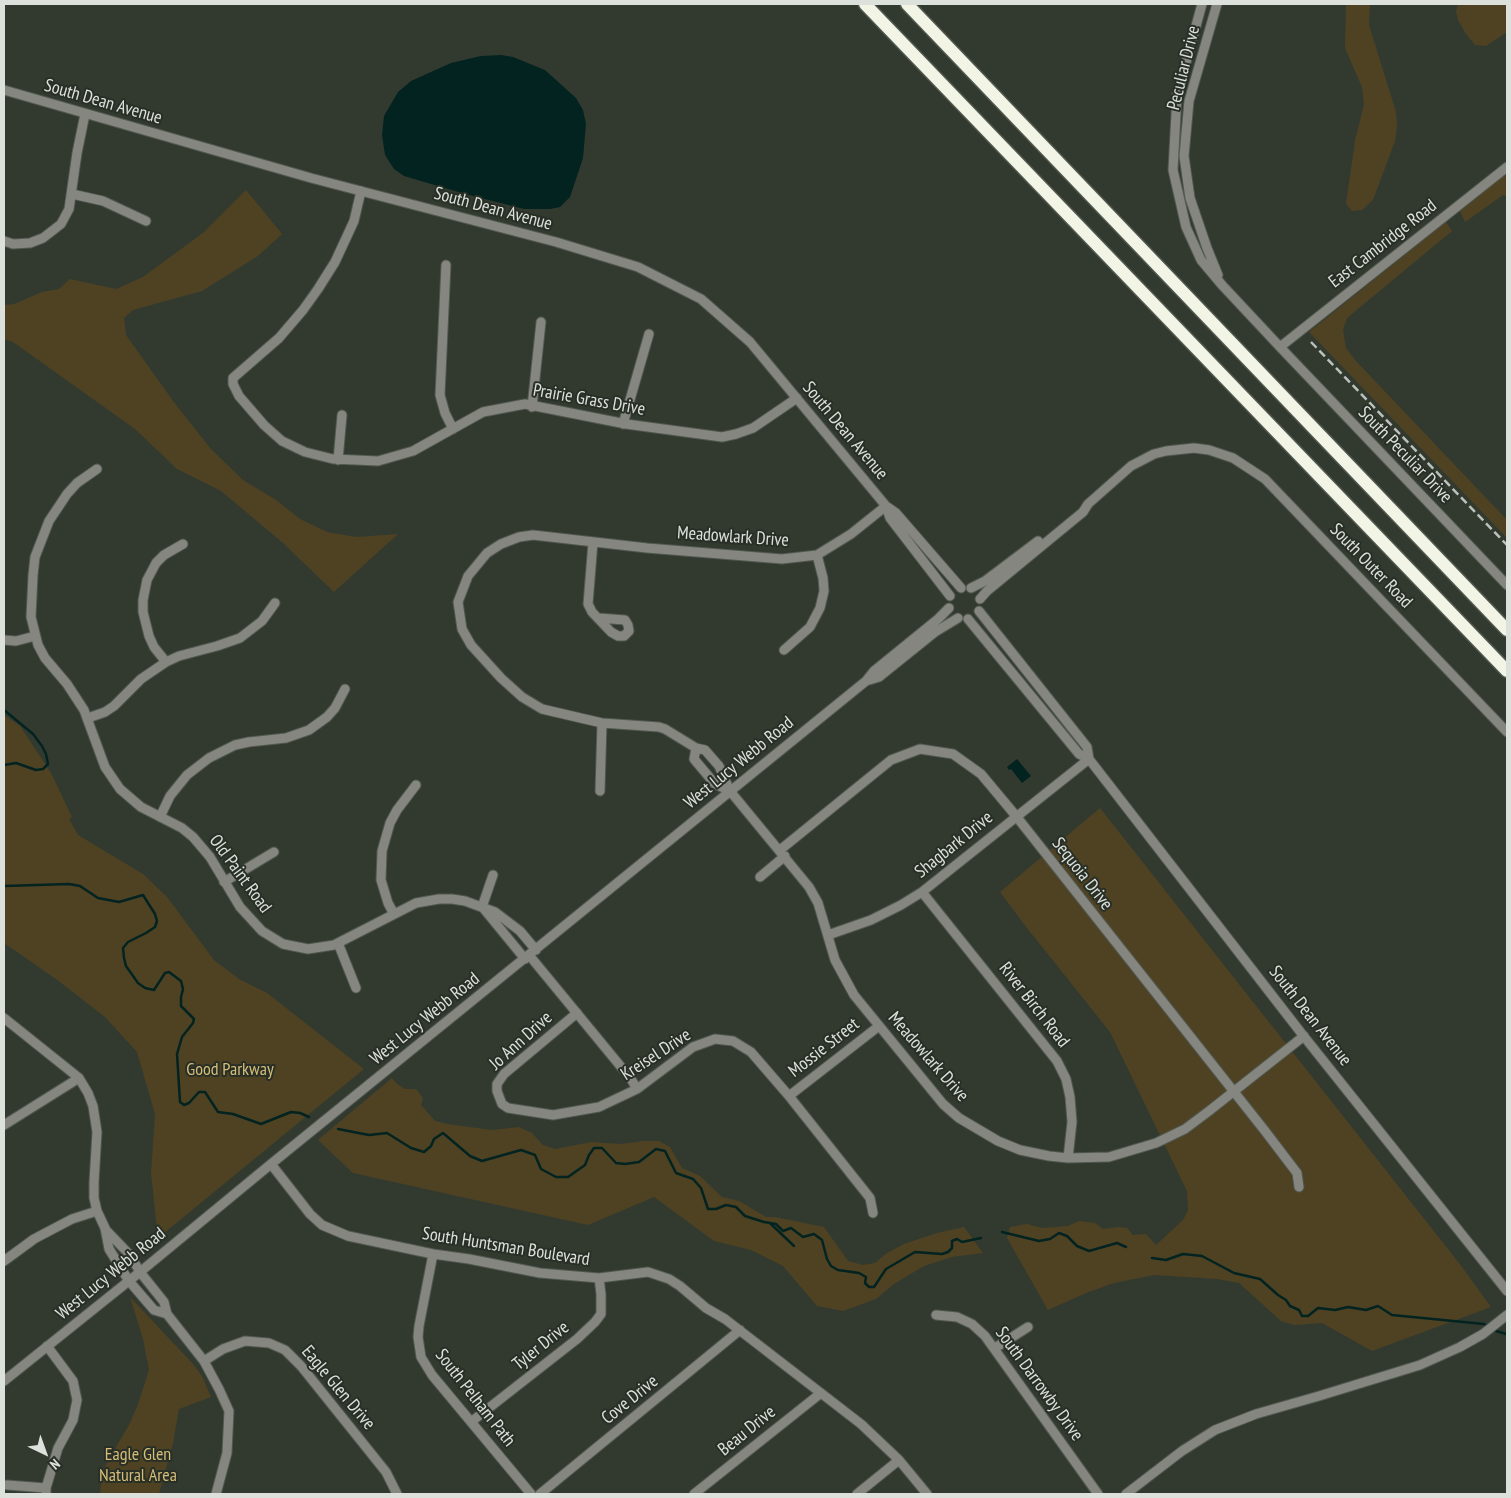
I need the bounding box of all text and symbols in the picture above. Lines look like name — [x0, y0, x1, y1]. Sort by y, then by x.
street label: Peculiar Drive — [1163, 24, 1205, 112]
street label: South Dean Avenue — [42, 75, 164, 129]
street label: South Dean Avenue — [432, 183, 554, 235]
street label: East Cambridge Road — [1325, 195, 1441, 293]
street label: South Dean Avenue — [798, 378, 892, 484]
street label: Prairie Grass Drive — [531, 380, 647, 420]
street label: South Peculiar Drive — [1354, 402, 1456, 508]
street label: South Outer Road — [1325, 519, 1417, 613]
street label: Meadowlark Drive — [676, 522, 790, 552]
street label: West Lucy Webb Road — [680, 712, 798, 814]
street label: Shagbark Drive — [911, 807, 997, 883]
street label: Old Paint Road — [204, 831, 276, 917]
street label: Sequoia Drive — [1047, 833, 1117, 915]
street label: River Birch Road — [994, 958, 1074, 1052]
street label: South Dean Avenue — [1264, 962, 1356, 1070]
street label: West Lucy Webb Road — [366, 968, 484, 1070]
street label: Jo Ann Drive — [485, 1007, 557, 1075]
street label: Meadowlark Drive — [883, 1008, 973, 1106]
street label: Mossie Street — [784, 1014, 864, 1082]
street label: Kreisel Drive — [617, 1024, 695, 1086]
park label: Good Parkway — [186, 1059, 274, 1081]
street label: West Lucy Webb Road — [52, 1223, 170, 1325]
street label: South Huntsman Boulevard — [421, 1223, 591, 1271]
street label: Tyler Drive — [509, 1317, 573, 1375]
street label: South Darrowby Drive — [990, 1323, 1088, 1445]
street label: Eagle Glen Drive — [297, 1342, 379, 1434]
street label: South Pelham Path — [430, 1345, 520, 1451]
street label: Cove Drive — [597, 1371, 663, 1429]
street label: Beau Drive — [714, 1401, 780, 1461]
north arrow — [20, 1428, 70, 1478]
park label: Eagle Glen Natural Area — [99, 1444, 177, 1486]
text: N — [46, 1455, 64, 1473]

